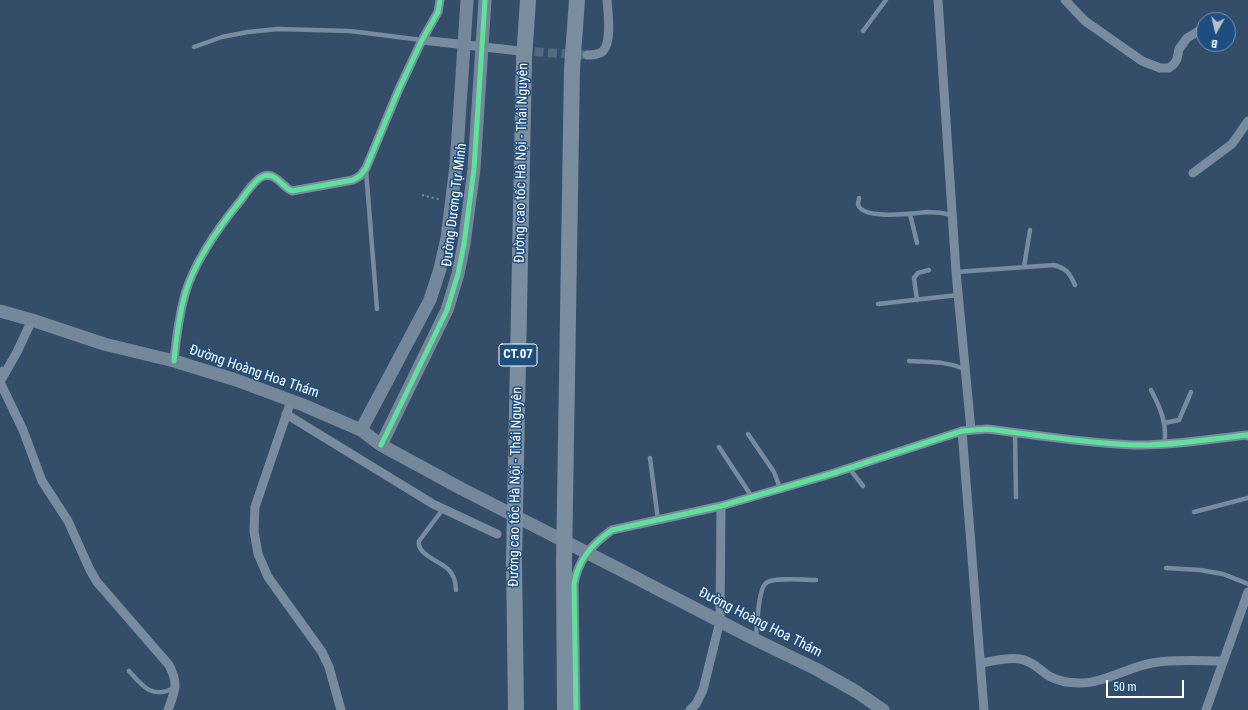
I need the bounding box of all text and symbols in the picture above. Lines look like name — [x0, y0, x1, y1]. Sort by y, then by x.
north arrow — [1196, 12, 1236, 52]
text: B — [1210, 37, 1218, 50]
street label: Đường cao tốc Hà Nội - Thái Nguyên — [512, 63, 532, 263]
street label: Đường Dương Tự Minh — [439, 142, 471, 268]
street label: Đường Hoàng Hoa Thám — [187, 342, 321, 402]
road number: CT.07 — [499, 344, 537, 366]
street label: Đường cao tốc Hà Nội - Thái Nguyên — [506, 387, 526, 587]
street label: Đường Hoàng Hoa Thám — [696, 585, 824, 661]
scale bar — [1108, 672, 1186, 698]
text: 50 m — [1113, 680, 1137, 694]

